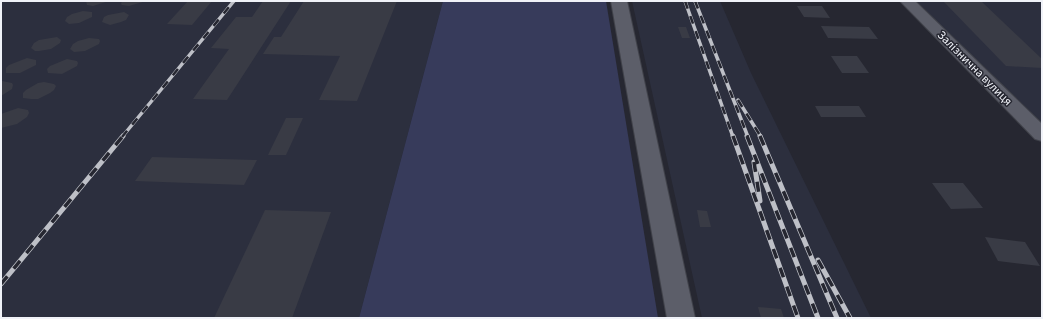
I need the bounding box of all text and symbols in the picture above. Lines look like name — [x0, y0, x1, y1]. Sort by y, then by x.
street label: Залізнична вулиця — [933, 27, 1016, 110]

